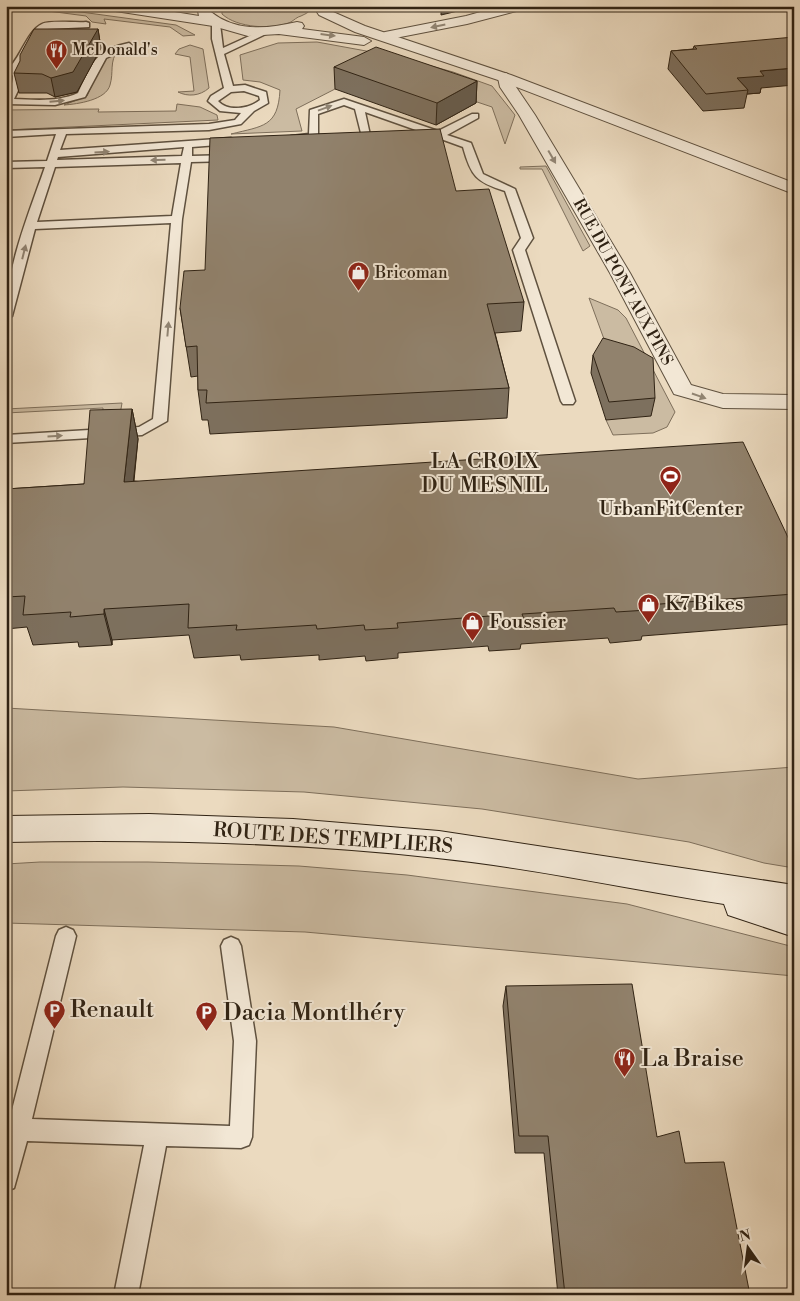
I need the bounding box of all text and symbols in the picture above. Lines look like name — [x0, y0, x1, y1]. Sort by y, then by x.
one-way arrow — [430, 22, 445, 30]
one-way arrow — [320, 31, 336, 39]
restaurant icon: McDonald's — [44, 38, 68, 69]
place label: McDonald's — [72, 40, 158, 60]
one-way arrow — [49, 97, 65, 105]
one-way arrow — [318, 104, 333, 112]
one-way arrow — [95, 147, 111, 155]
one-way arrow — [548, 149, 556, 164]
one-way arrow — [150, 157, 166, 165]
street label: RUE DU PONT AUX PINS — [569, 195, 677, 369]
one-way arrow — [20, 244, 28, 259]
shop icon: Bricoman — [347, 261, 371, 292]
place label: Bricoman — [374, 263, 448, 283]
one-way arrow — [164, 320, 172, 336]
one-way arrow — [692, 393, 707, 401]
one-way arrow — [47, 431, 63, 439]
district label: LA CROIX DU MESNIL — [421, 449, 549, 499]
sports icon: UrbanFitCenter — [659, 465, 683, 496]
place label: UrbanFitCenter — [599, 497, 743, 522]
shop icon: K7 Bikes — [637, 592, 661, 623]
place label: K7 Bikes — [665, 592, 744, 617]
shop icon: Foussier — [461, 610, 485, 641]
place label: Foussier — [489, 610, 567, 635]
street label: ROUTE DES TEMPLIERS — [212, 818, 454, 860]
place label: Renault — [70, 995, 155, 1025]
parking icon: Renault — [42, 998, 66, 1029]
place label: Dacia Montlhéry — [223, 998, 405, 1028]
parking icon: Dacia Montlhéry — [195, 1001, 219, 1032]
place label: La Braise — [641, 1044, 744, 1074]
restaurant icon: La Braise — [613, 1047, 637, 1078]
north arrow — [722, 1224, 772, 1274]
text: N — [738, 1226, 753, 1246]

